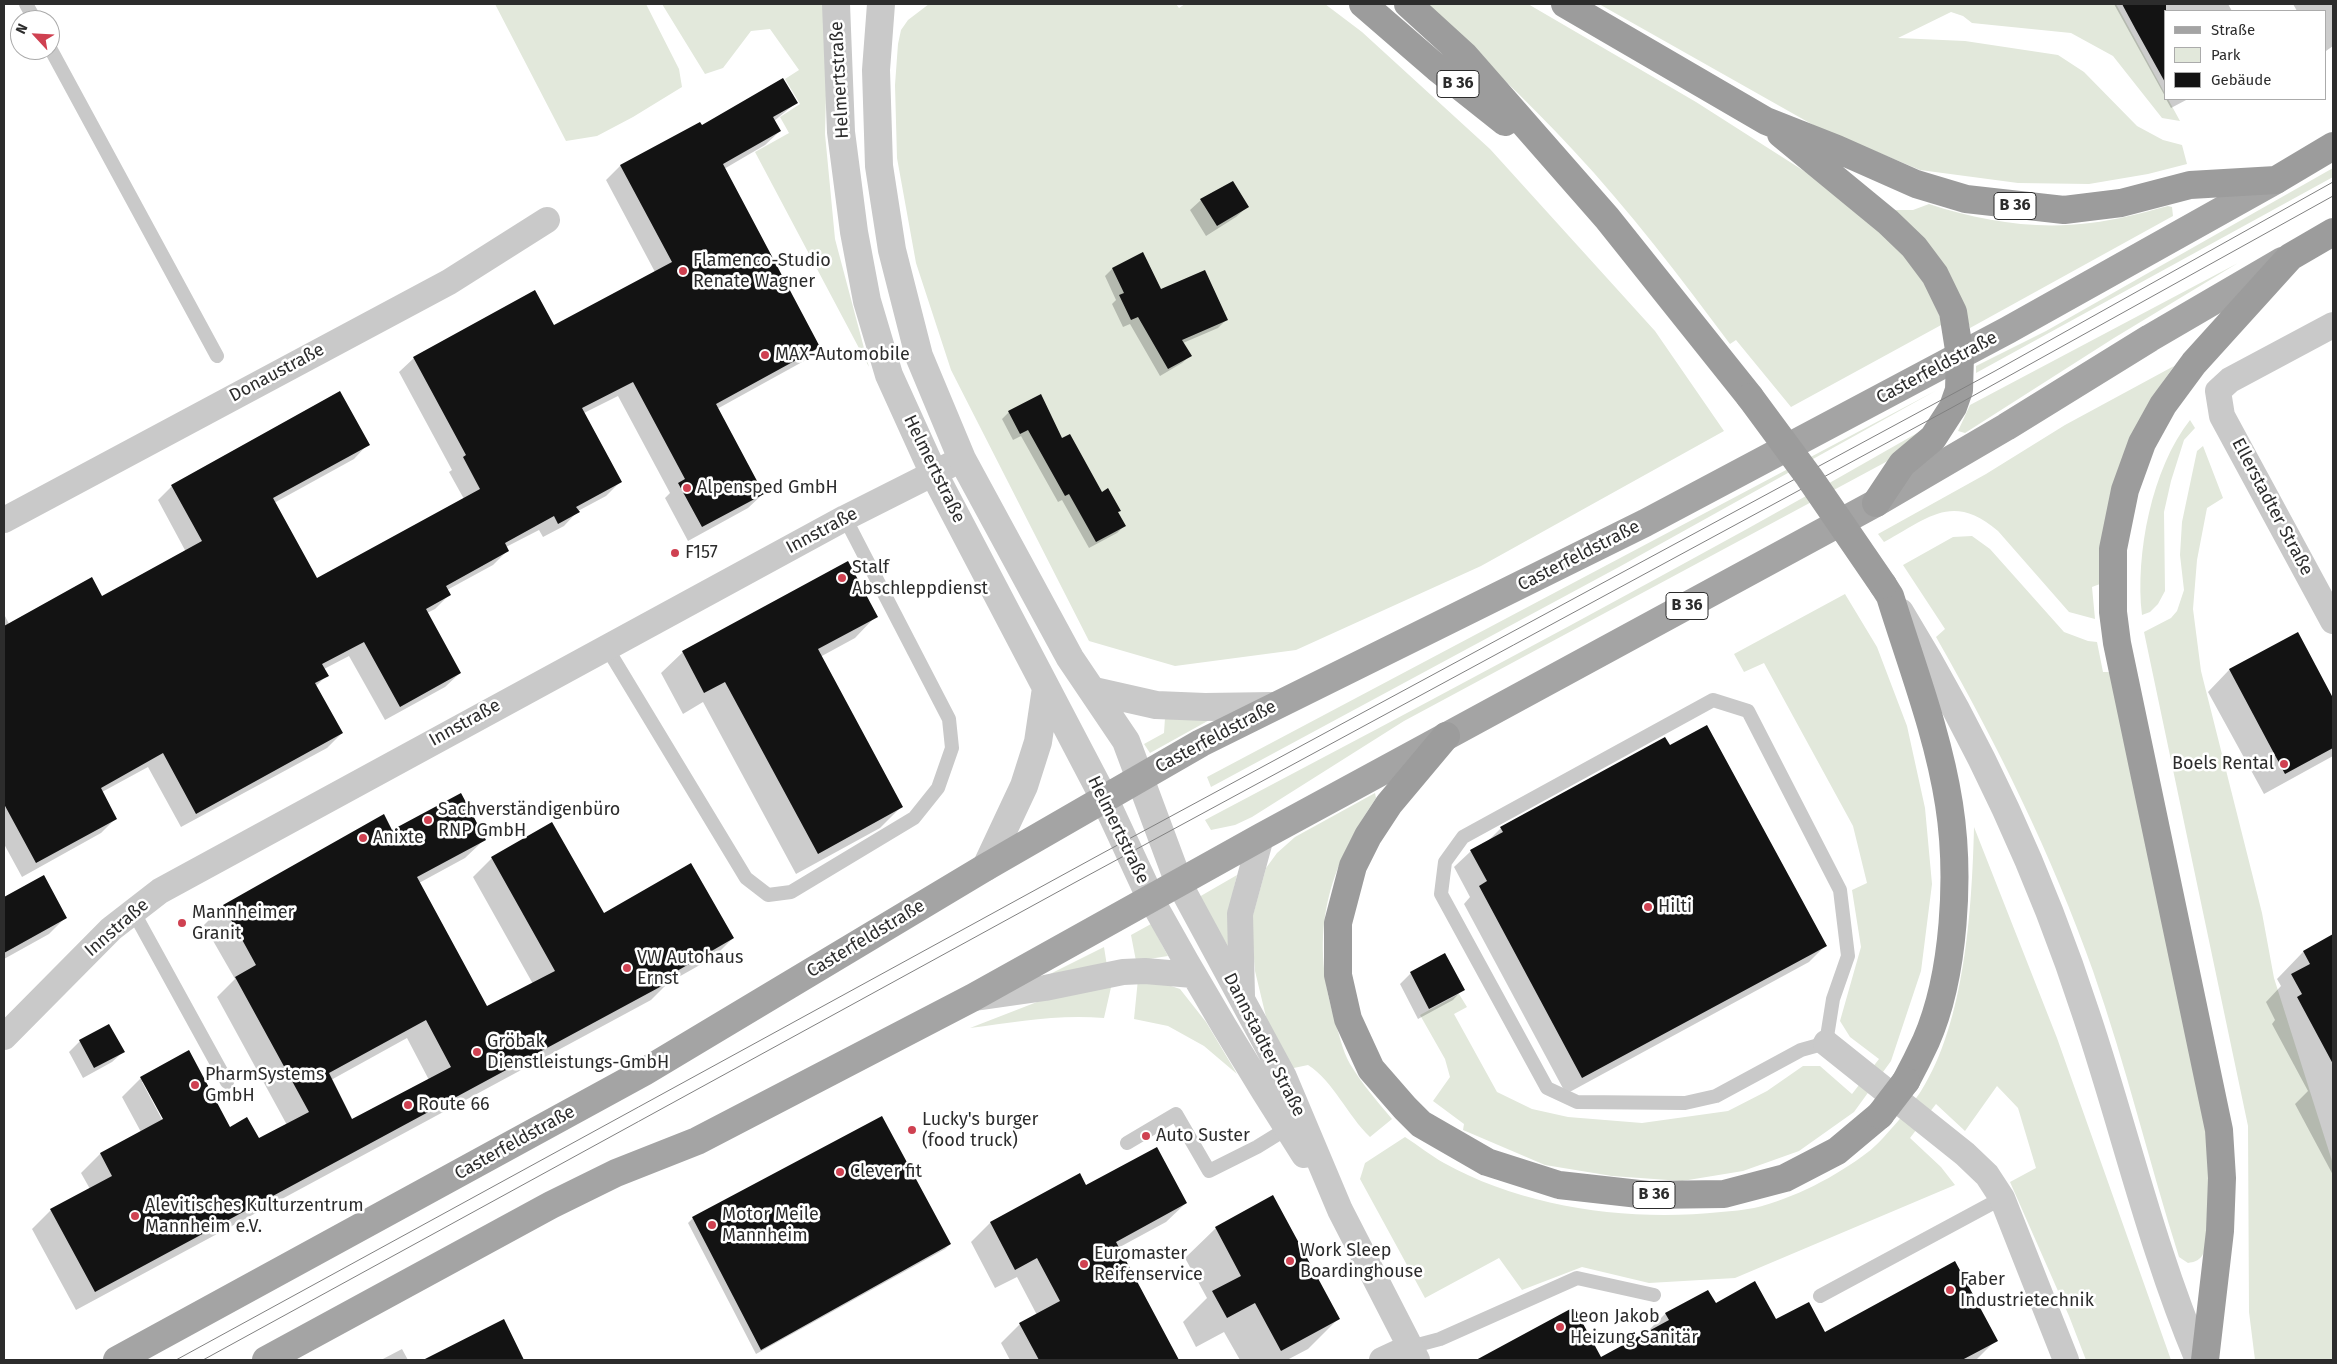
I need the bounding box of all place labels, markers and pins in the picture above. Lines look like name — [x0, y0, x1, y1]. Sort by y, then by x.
place label: Flamenco-Studio Renate Wagner — [693, 250, 831, 292]
marker: Flamenco-Studio Renate Wagner — [677, 265, 689, 277]
place label: MAX-Automobile — [775, 344, 910, 366]
marker: MAX-Automobile — [759, 349, 771, 361]
place label: Alpensped GmbH — [697, 477, 838, 499]
marker: Alpensped GmbH — [681, 482, 693, 494]
place label: F157 — [685, 542, 718, 564]
marker: F157 — [669, 547, 681, 559]
place label: Stalf Abschleppdienst — [852, 557, 988, 600]
marker: Stalf Abschleppdienst — [836, 572, 848, 584]
place label: Boels Rental — [2172, 753, 2274, 775]
marker: Boels Rental — [2278, 758, 2290, 770]
place label: Sachverständigenbüro RNP GmbH — [438, 799, 620, 842]
marker: Sachverständigenbüro RNP GmbH — [422, 814, 434, 826]
place label: Anixte — [373, 827, 424, 849]
marker: Anixte — [357, 832, 369, 844]
place label: Hilti — [1658, 896, 1692, 918]
marker: Hilti — [1642, 901, 1654, 913]
place label: Mannheimer Granit — [192, 902, 295, 944]
marker: Mannheimer Granit — [176, 917, 188, 929]
place label: VW Autohaus Ernst — [637, 947, 743, 990]
marker: VW Autohaus Ernst — [621, 962, 633, 974]
place label: Gröbak Dienstleistungs-GmbH — [487, 1031, 669, 1074]
marker: Gröbak Dienstleistungs-GmbH — [471, 1046, 483, 1058]
place label: PharmSystems GmbH — [205, 1064, 324, 1106]
marker: PharmSystems GmbH — [189, 1079, 201, 1091]
place label: Route 66 — [418, 1094, 490, 1116]
marker: Route 66 — [402, 1099, 414, 1111]
place label: Lucky's burger (food truck) — [922, 1109, 1038, 1152]
marker: Lucky's burger (food truck) — [906, 1124, 918, 1136]
place label: Auto Suster — [1156, 1125, 1250, 1147]
marker: Auto Suster — [1140, 1130, 1152, 1142]
place label: Clever fit — [850, 1161, 922, 1183]
marker: Clever fit — [834, 1166, 846, 1178]
place label: Alevitisches Kulturzentrum Mannheim e.V. — [145, 1195, 364, 1238]
place label: Motor Meile Mannheim — [722, 1204, 819, 1246]
marker: Alevitisches Kulturzentrum Mannheim e.V. — [129, 1210, 141, 1222]
marker: Motor Meile Mannheim — [706, 1219, 718, 1231]
place label: Work Sleep Boardinghouse — [1300, 1240, 1423, 1282]
place label: Euromaster Reifenservice — [1094, 1243, 1203, 1286]
marker: Work Sleep Boardinghouse — [1284, 1255, 1296, 1267]
marker: Euromaster Reifenservice — [1078, 1258, 1090, 1270]
place label: Faber Industrietechnik — [1960, 1269, 2094, 1312]
marker: Faber Industrietechnik — [1944, 1284, 1956, 1296]
place label: Leon Jakob Heizung Sanitär — [1570, 1306, 1698, 1348]
marker: Leon Jakob Heizung Sanitär — [1554, 1321, 1566, 1333]

